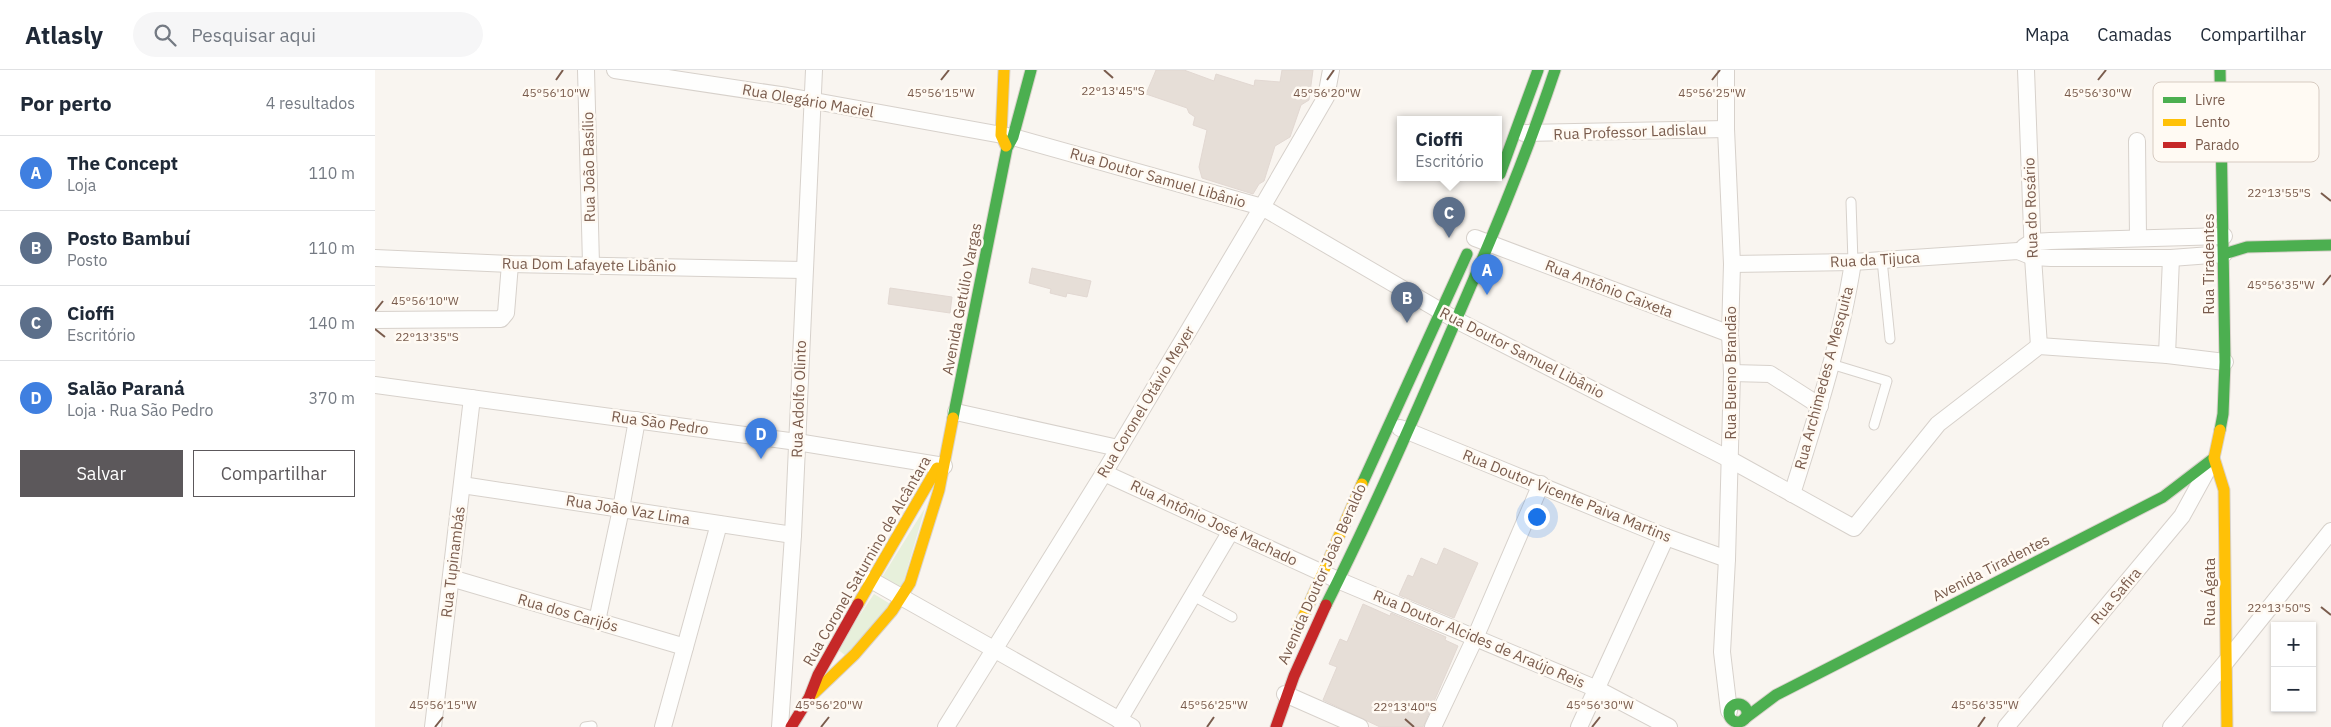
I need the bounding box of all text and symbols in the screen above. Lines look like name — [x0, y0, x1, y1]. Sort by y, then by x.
search box — [133, 12, 483, 57]
text: Atlasly — [25, 19, 103, 51]
icon: search — [151, 21, 179, 49]
text: Pesquisar aqui — [191, 23, 316, 47]
text: Mapa — [2025, 23, 2069, 46]
text: Camadas — [2097, 23, 2172, 46]
text: Compartilhar — [2200, 23, 2306, 46]
street label: Rua Olegário Maciel — [741, 80, 875, 121]
legend — [2153, 82, 2319, 162]
text: 22°13'45"S — [1081, 83, 1145, 98]
text: 45°56'10"W — [522, 85, 590, 100]
text: 45°56'15"W — [907, 85, 975, 100]
text: 45°56'20"W — [1293, 85, 1361, 100]
text: 45°56'25"W — [1678, 85, 1746, 100]
text: 45°56'30"W — [2064, 85, 2132, 100]
text: Por perto — [20, 89, 112, 117]
text: Livre — [2195, 91, 2225, 109]
text: 4 resultados — [266, 93, 355, 113]
street label: Rua João Basílio — [578, 111, 599, 223]
text: Lento — [2195, 113, 2230, 131]
popup — [1397, 116, 1502, 181]
street label: Rua Professor Ladislau — [1553, 119, 1707, 144]
text: Cioffi — [1415, 127, 1463, 151]
text: Parado — [2195, 136, 2239, 154]
street label: Rua Doutor Samuel Libânio — [1068, 143, 1248, 212]
text: The Concept — [67, 151, 178, 175]
text: Escritório — [1415, 151, 1484, 171]
street label: Rua do Rosário — [2019, 157, 2042, 259]
text: A — [31, 163, 41, 183]
text: 110 m — [308, 163, 355, 183]
text: Loja — [67, 175, 96, 195]
text: 22°13'55"S — [2247, 185, 2311, 200]
pin: C — [1433, 197, 1465, 238]
street label: Rua Tiradentes — [2199, 213, 2218, 315]
street label: Avenida Getúlio Vargas — [937, 221, 986, 377]
text: Posto Bambuí — [67, 226, 190, 250]
text: B — [31, 238, 41, 258]
text: 110 m — [308, 238, 355, 258]
street label: Rua da Tijuca — [1829, 248, 1920, 271]
text: Posto — [67, 250, 108, 270]
street label: Rua Dom Lafayete Libânio — [502, 253, 676, 276]
pin: A — [1471, 254, 1503, 295]
street label: Rua Antônio Caixeta — [1542, 255, 1676, 322]
text: 45°56'35"W — [2247, 277, 2315, 292]
pin: B — [1391, 282, 1423, 323]
street label: Rua Archimedes A Mesquita — [1790, 284, 1857, 471]
text: 45°56'10"W — [391, 293, 459, 308]
text: Cioffi — [67, 301, 115, 325]
street label: Rua Doutor Samuel Libânio — [1437, 303, 1608, 402]
street label: Rua Bueno Brandão — [1721, 306, 1740, 440]
text: C — [31, 313, 41, 333]
text: 140 m — [308, 313, 355, 333]
street label: Rua Coronel Otávio Meyer — [1093, 322, 1199, 481]
text: Escritório — [67, 325, 135, 345]
text: 22°13'35"S — [395, 329, 459, 344]
street label: Rua Adolfo Olinto — [787, 340, 810, 458]
text: Salão Paraná — [67, 376, 185, 400]
text: D — [30, 388, 42, 408]
text: 370 m — [308, 388, 355, 408]
text: Loja · Rua São Pedro — [67, 400, 214, 420]
street label: Rua São Pedro — [610, 406, 710, 439]
pin: D — [745, 418, 777, 459]
street label: Rua Doutor Vicente Paiva Martins — [1460, 445, 1674, 546]
button: Salvar — [20, 450, 183, 497]
button: Compartilhar — [193, 450, 355, 497]
street label: Rua Coronel Saturnino de Alcântara — [799, 452, 935, 669]
street label: Rua Antônio José Machado — [1128, 475, 1301, 570]
street label: Avenida Doutor João Beraldo — [1273, 481, 1370, 667]
street label: Rua João Vaz Lima — [565, 490, 691, 529]
your location — [1524, 504, 1550, 530]
street label: Rua Tupinambás — [436, 505, 469, 619]
street label: Avenida Tiradentes — [1929, 530, 2053, 605]
street label: Rua Ágata — [2200, 558, 2219, 626]
street label: Rua Safira — [2086, 563, 2145, 628]
street label: Rua Doutor Alcides de Araújo Reis — [1370, 585, 1588, 692]
street label: Rua dos Carijós — [516, 589, 621, 636]
text: 22°13'50"S — [2247, 600, 2311, 615]
map controls — [2271, 622, 2316, 712]
button: + — [2271, 622, 2316, 667]
button: − — [2271, 667, 2316, 712]
text: 45°56'15"W — [409, 697, 477, 712]
text: 45°56'20"W — [795, 697, 863, 712]
text: 45°56'25"W — [1180, 697, 1248, 712]
text: 45°56'30"W — [1566, 697, 1634, 712]
text: 45°56'35"W — [1951, 697, 2019, 712]
text: 22°13'40"S — [1373, 699, 1437, 714]

